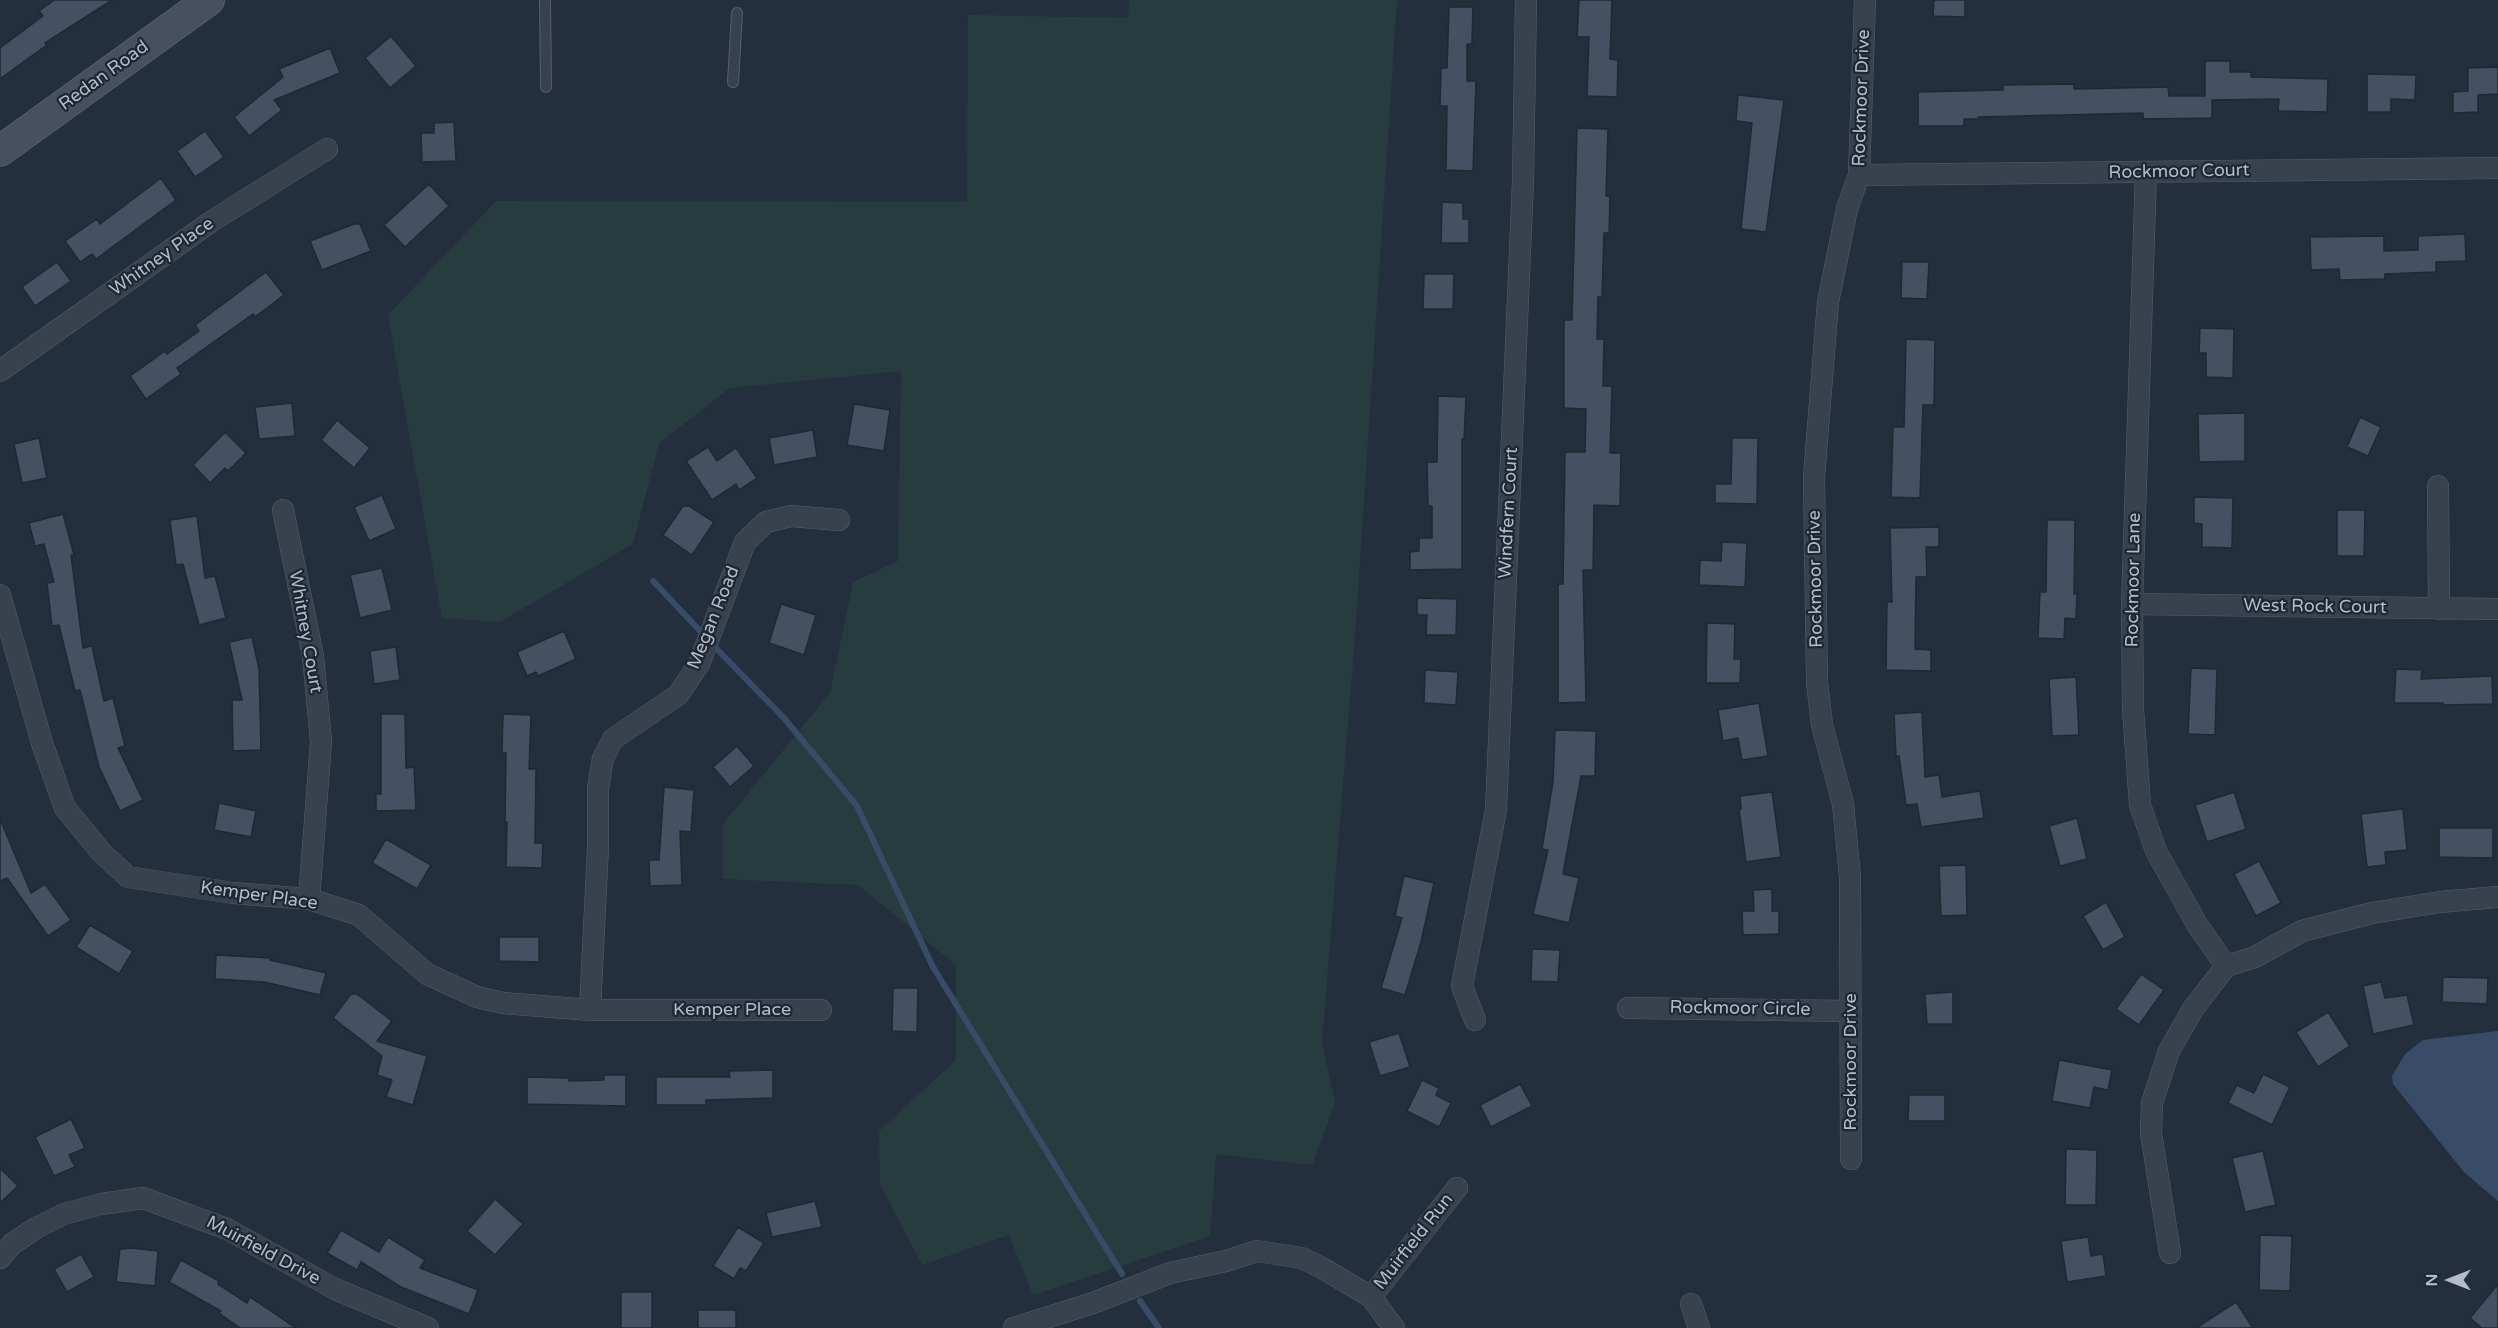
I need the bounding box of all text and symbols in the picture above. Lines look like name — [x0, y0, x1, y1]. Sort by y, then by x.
street label: Rockmoor Drive — [1849, 29, 1875, 167]
street label: Redan Road — [55, 36, 153, 116]
street label: Rockmoor Court — [2108, 160, 2250, 184]
street label: Whitney Place — [106, 213, 218, 301]
street label: Windfern Court — [1495, 447, 1523, 579]
street label: Rockmoor Drive — [1804, 510, 1828, 648]
street label: Rockmoor Lane — [2122, 512, 2146, 648]
street label: Megan Road — [683, 563, 745, 673]
street label: Whitney Court — [284, 569, 326, 695]
street label: West Rock Court — [2243, 595, 2387, 619]
street label: Kemper Place — [199, 877, 319, 915]
street label: Rockmoor Drive — [1840, 993, 1862, 1131]
street label: Rockmoor Circle — [1669, 997, 1811, 1021]
street label: Kemper Place — [673, 999, 791, 1021]
street label: Muirfield Run — [1370, 1189, 1458, 1295]
street label: Muirfield Drive — [202, 1212, 324, 1290]
north arrow — [2420, 1250, 2480, 1310]
text: N — [2422, 1274, 2442, 1286]

